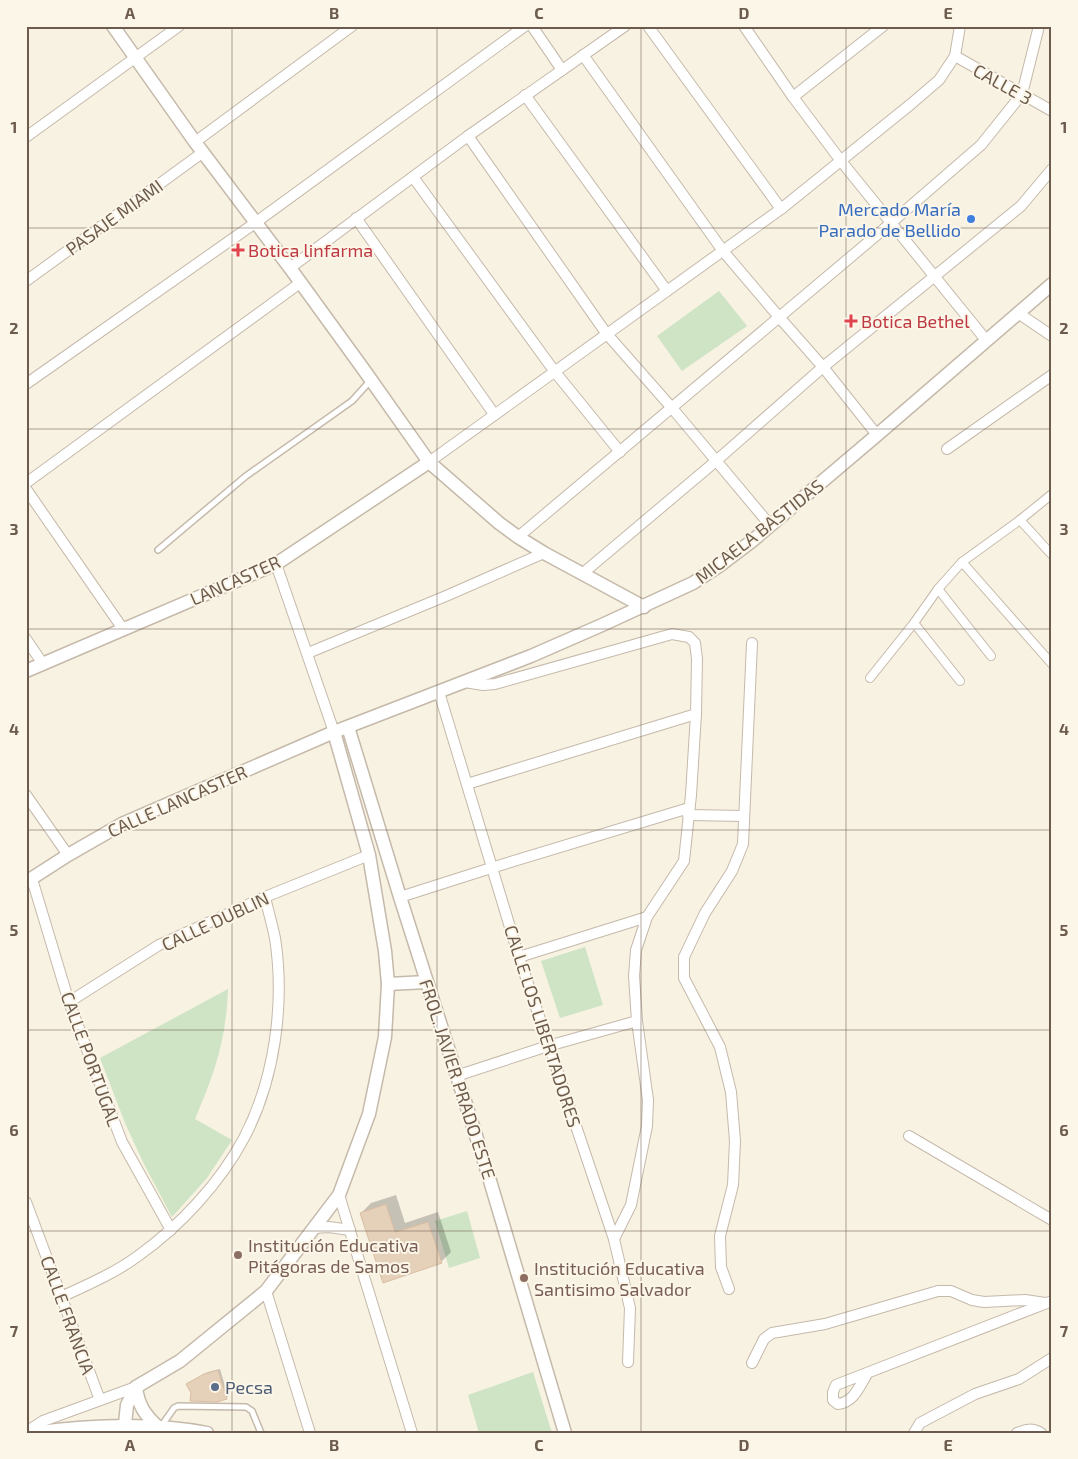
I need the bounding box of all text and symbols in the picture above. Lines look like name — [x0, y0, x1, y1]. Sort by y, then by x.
text: A — [125, 3, 136, 22]
text: B — [329, 3, 339, 22]
text: C — [534, 3, 544, 22]
text: D — [739, 3, 750, 22]
text: E — [943, 3, 953, 22]
street label: CALLE 3 — [970, 59, 1036, 109]
text: 1 — [11, 117, 17, 136]
text: 1 — [1061, 117, 1067, 136]
street label: PASAJE MIAMI — [61, 174, 167, 260]
place label: Mercado María Parado de Bellido — [818, 198, 961, 241]
marker: Mercado María Parado de Bellido — [965, 213, 977, 225]
place label: Botica linfarma — [248, 239, 373, 261]
marker: Botica linfarma — [232, 244, 244, 256]
place label: Botica Bethel — [861, 310, 970, 332]
marker: Botica Bethel — [845, 315, 857, 327]
text: 2 — [9, 318, 19, 337]
text: 2 — [1059, 318, 1069, 337]
street label: MICAELA BASTIDAS — [690, 474, 828, 588]
text: 3 — [9, 519, 19, 538]
text: 3 — [1059, 519, 1069, 538]
street label: LANCASTER — [187, 550, 283, 610]
text: 4 — [9, 719, 19, 738]
text: 4 — [1059, 719, 1069, 738]
street label: CALLE LANCASTER — [104, 760, 250, 842]
street label: CALLE DUBLIN — [158, 887, 272, 955]
text: 5 — [10, 920, 19, 939]
text: 5 — [1060, 920, 1069, 939]
street label: CALLE LOS LIBERTADORES — [500, 922, 586, 1130]
street label: FROL. JAVIER PRADO ESTE — [415, 976, 501, 1182]
street label: CALLE PORTUGAL — [56, 989, 126, 1129]
text: 6 — [9, 1120, 19, 1139]
text: 6 — [1059, 1120, 1069, 1139]
place label: Institución Educativa Pitágoras de Samos — [248, 1234, 419, 1277]
marker: Institución Educativa Pitágoras de Samos — [232, 1249, 244, 1261]
street label: CALLE FRANCIA — [36, 1253, 100, 1378]
place label: Institución Educativa Santisimo Salvador — [534, 1257, 705, 1300]
marker: Institución Educativa Santisimo Salvador — [518, 1272, 530, 1284]
text: 7 — [10, 1321, 19, 1340]
text: 7 — [1060, 1321, 1069, 1340]
place label: Pecsa — [225, 1376, 273, 1398]
marker: Pecsa — [209, 1381, 221, 1393]
text: A — [125, 1435, 136, 1454]
text: B — [329, 1435, 339, 1454]
text: C — [534, 1435, 544, 1454]
text: D — [739, 1435, 750, 1454]
text: E — [943, 1435, 953, 1454]

